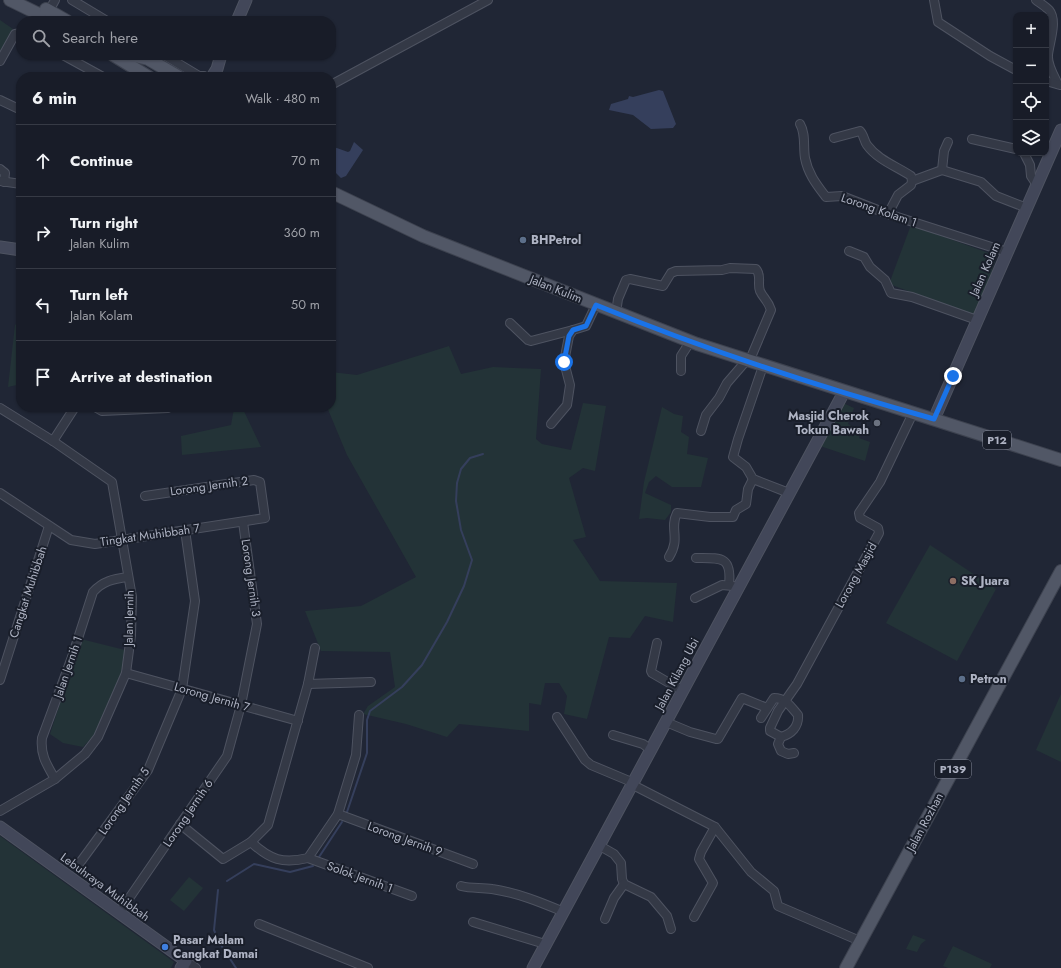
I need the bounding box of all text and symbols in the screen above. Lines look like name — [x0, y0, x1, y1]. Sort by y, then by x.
map controls — [1013, 12, 1049, 156]
button: + — [1013, 12, 1049, 48]
search box — [16, 16, 336, 60]
icon: search — [30, 27, 52, 49]
text: Search here — [62, 27, 138, 49]
button: − — [1013, 48, 1049, 84]
button: locate — [1013, 84, 1049, 120]
text: 6 min — [32, 86, 77, 110]
text: Walk · 480 m — [245, 89, 320, 108]
button: layers — [1013, 120, 1049, 156]
icon: ahead — [32, 150, 54, 172]
text: Continue — [70, 150, 133, 172]
text: 70 m — [291, 151, 320, 170]
street label: Lorong Kolam 1 — [839, 189, 919, 231]
text: Turn right — [70, 212, 138, 234]
icon: right — [32, 222, 54, 244]
text: 360 m — [284, 223, 320, 242]
place label: BHPetrol — [531, 231, 581, 249]
text: Jalan Kulim — [70, 234, 130, 253]
marker: BHPetrol — [518, 235, 528, 245]
street label: Jalan Kolam — [964, 239, 1005, 301]
street label: Jalan Kulim — [525, 270, 585, 308]
text: Turn left — [70, 284, 128, 306]
icon: left — [32, 294, 54, 316]
text: 50 m — [291, 295, 320, 314]
text: Jalan Kolam — [70, 306, 133, 325]
route start — [555, 353, 573, 371]
icon: arrive — [32, 366, 54, 388]
text: Arrive at destination — [70, 366, 212, 388]
route end — [944, 367, 962, 385]
place label: Masjid Cherok Tokun Bawah — [788, 407, 869, 439]
marker: Masjid Cherok Tokun Bawah — [872, 418, 882, 428]
road number: P12 — [983, 431, 1011, 449]
street label: Lorong Jernih 2 — [169, 472, 249, 500]
street label: Tingkat Muhibbah 7 — [99, 519, 202, 551]
street label: Lorong Jernih 3 — [237, 538, 265, 618]
street label: Lorong Masjid — [831, 539, 881, 611]
street label: Cangkat Muhibbah — [5, 544, 51, 640]
place label: SK Juara — [961, 572, 1009, 590]
marker: SK Juara — [948, 576, 958, 586]
street label: Jalan Jernih — [119, 590, 138, 648]
street label: Jalan Jernih 1 — [48, 633, 87, 703]
street label: Jalan Kilang Ubi — [649, 635, 704, 715]
place label: Petron — [970, 670, 1007, 688]
marker: Petron — [957, 674, 967, 684]
street label: Lorong Jernih 7 — [172, 678, 253, 717]
road number: P139 — [935, 760, 971, 778]
street label: Lorong Jernih 5 — [94, 764, 154, 838]
street label: Lorong Jernih 6 — [159, 775, 217, 851]
street label: Jalan Rozhan — [901, 789, 948, 856]
street label: Lorong Jernih 9 — [365, 817, 445, 861]
street label: Lebuhraya Muhibbah — [57, 848, 153, 926]
street label: Solok Jernih 1 — [324, 857, 396, 897]
place label: Pasar Malam Cangkat Damai — [173, 931, 258, 963]
marker: Pasar Malam Cangkat Damai — [160, 942, 170, 952]

